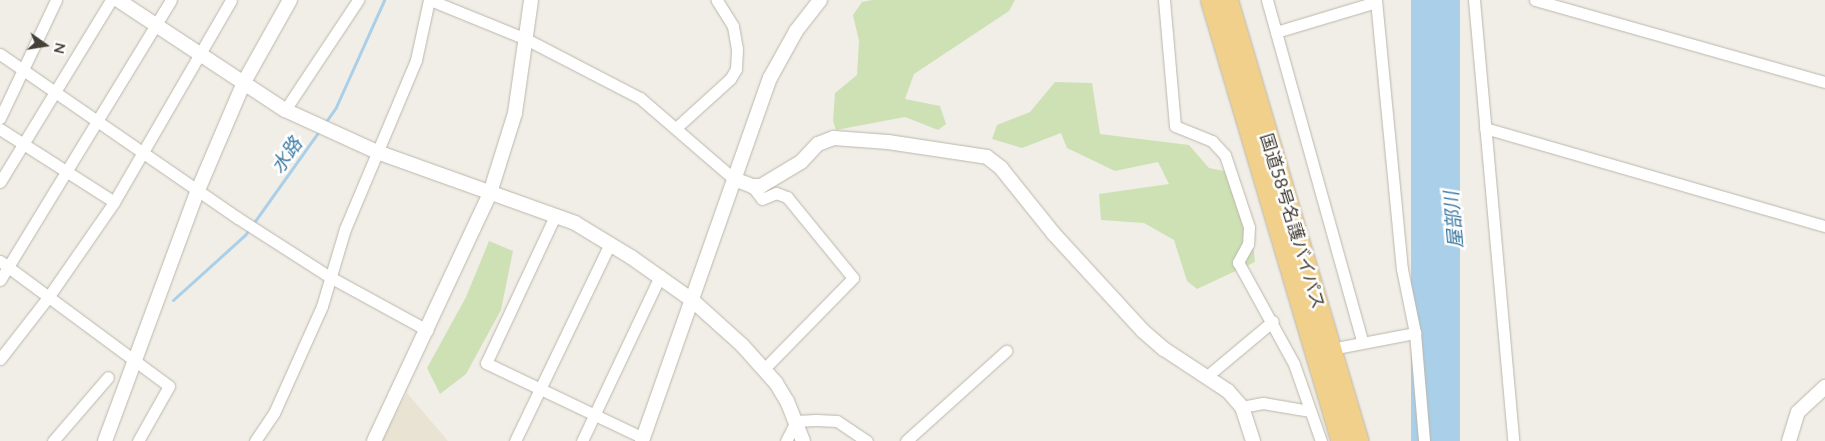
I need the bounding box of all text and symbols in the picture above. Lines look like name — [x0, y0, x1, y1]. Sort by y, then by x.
north arrow — [20, 20, 70, 70]
text: N — [51, 41, 70, 56]
street label: 国道58号名護バイパス — [1256, 130, 1330, 312]
water label: 水路 — [266, 133, 306, 177]
water label: 屋部川 — [1439, 191, 1467, 249]

